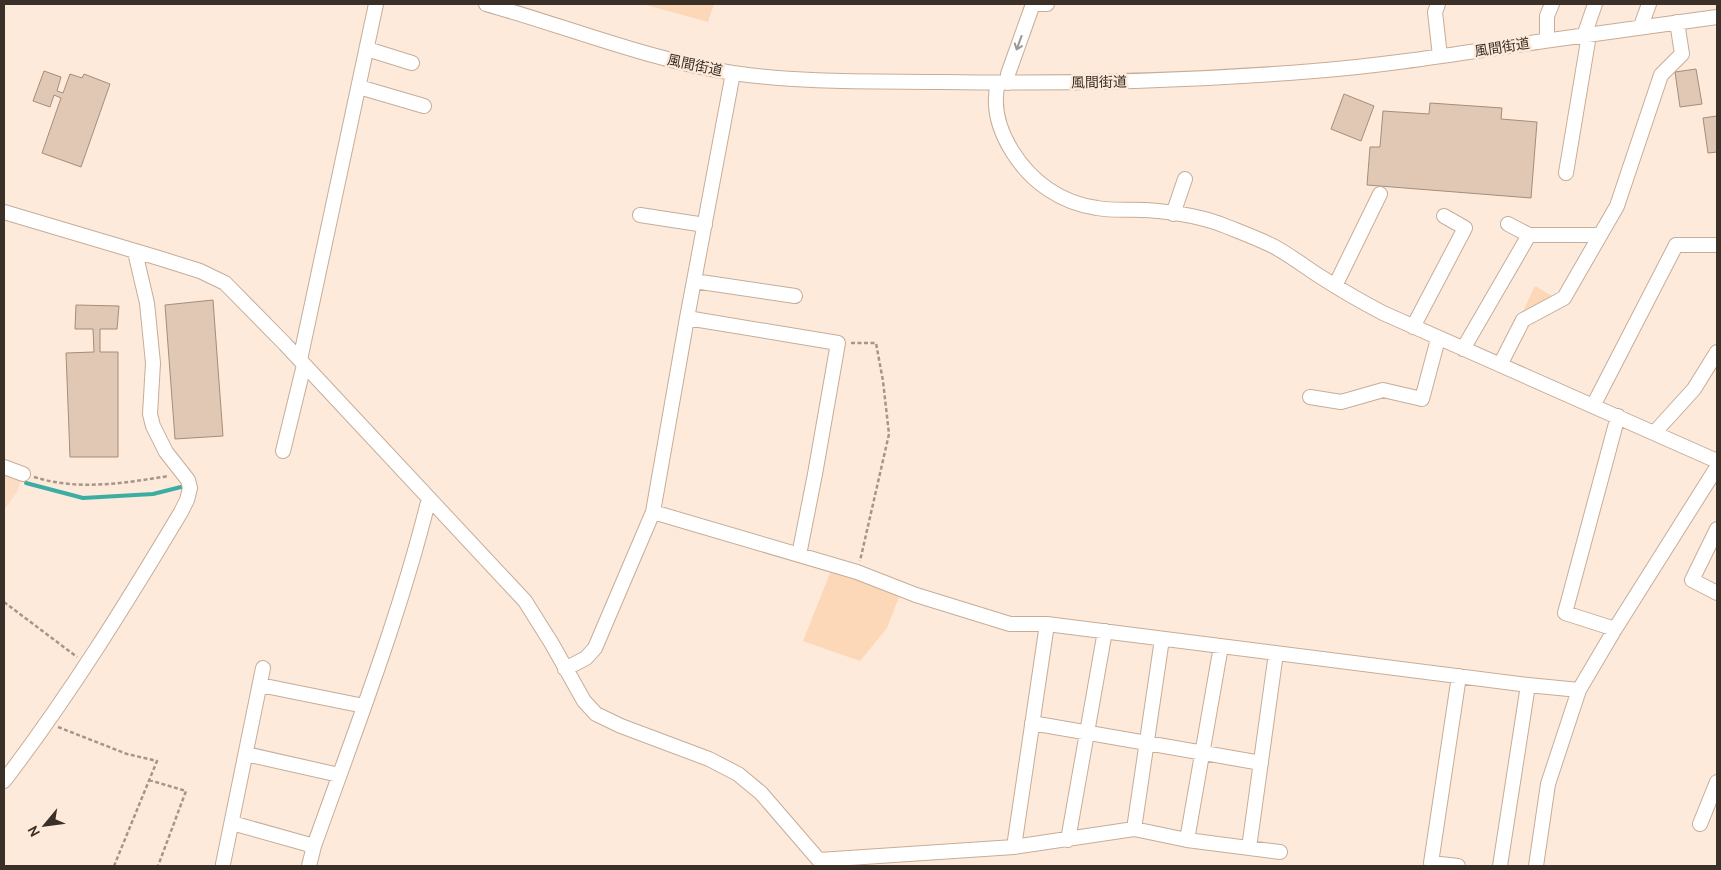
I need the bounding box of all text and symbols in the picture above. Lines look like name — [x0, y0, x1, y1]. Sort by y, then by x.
street label: 風間街道 — [1473, 34, 1531, 60]
one-way arrow — [1014, 35, 1023, 50]
street label: 風間街道 — [666, 50, 724, 80]
street label: 風間街道 — [1071, 73, 1127, 91]
north arrow — [20, 800, 70, 850]
text: N — [23, 823, 44, 840]

